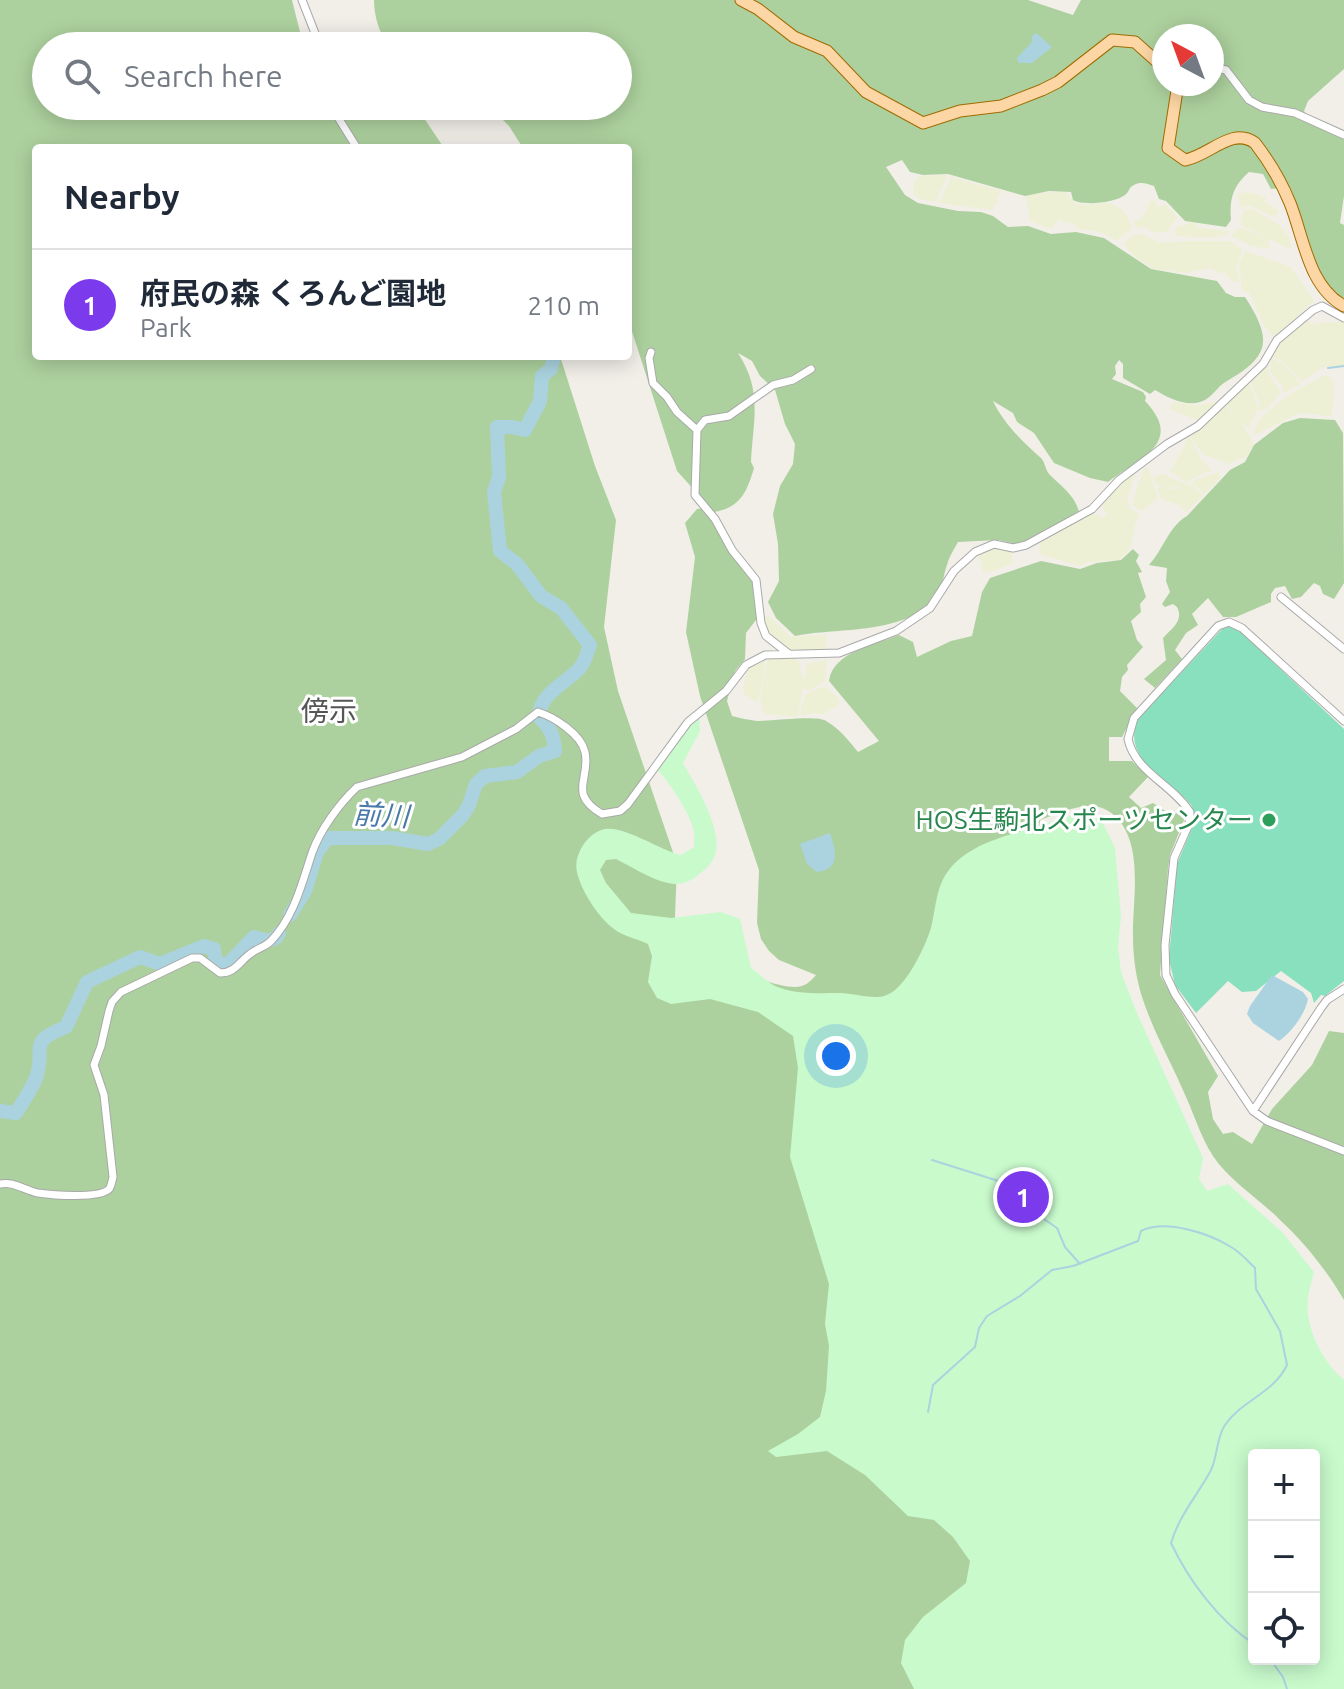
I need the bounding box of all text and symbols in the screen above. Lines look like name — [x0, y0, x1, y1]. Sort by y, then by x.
north arrow — [1152, 24, 1224, 96]
search box — [32, 32, 632, 120]
icon: search — [60, 54, 104, 98]
text: Search here — [124, 59, 283, 93]
text: Nearby — [64, 177, 179, 215]
text: 府民の森 くろんど園地 — [140, 276, 446, 310]
text: 1 — [83, 291, 97, 320]
text: 210 m — [528, 291, 600, 320]
text: Park — [140, 313, 192, 342]
district label: 傍示 — [301, 695, 357, 726]
water label: 前川 — [352, 798, 413, 832]
place label: HOS生駒北スポーツセンター — [916, 805, 1253, 834]
marker: HOS生駒北スポーツセンター — [1260, 811, 1278, 829]
your location — [816, 1036, 856, 1076]
pin: 1 — [997, 1167, 1049, 1227]
map controls — [1248, 1449, 1320, 1665]
button: + — [1248, 1449, 1320, 1521]
button: − — [1248, 1521, 1320, 1593]
button: locate — [1248, 1593, 1320, 1665]

